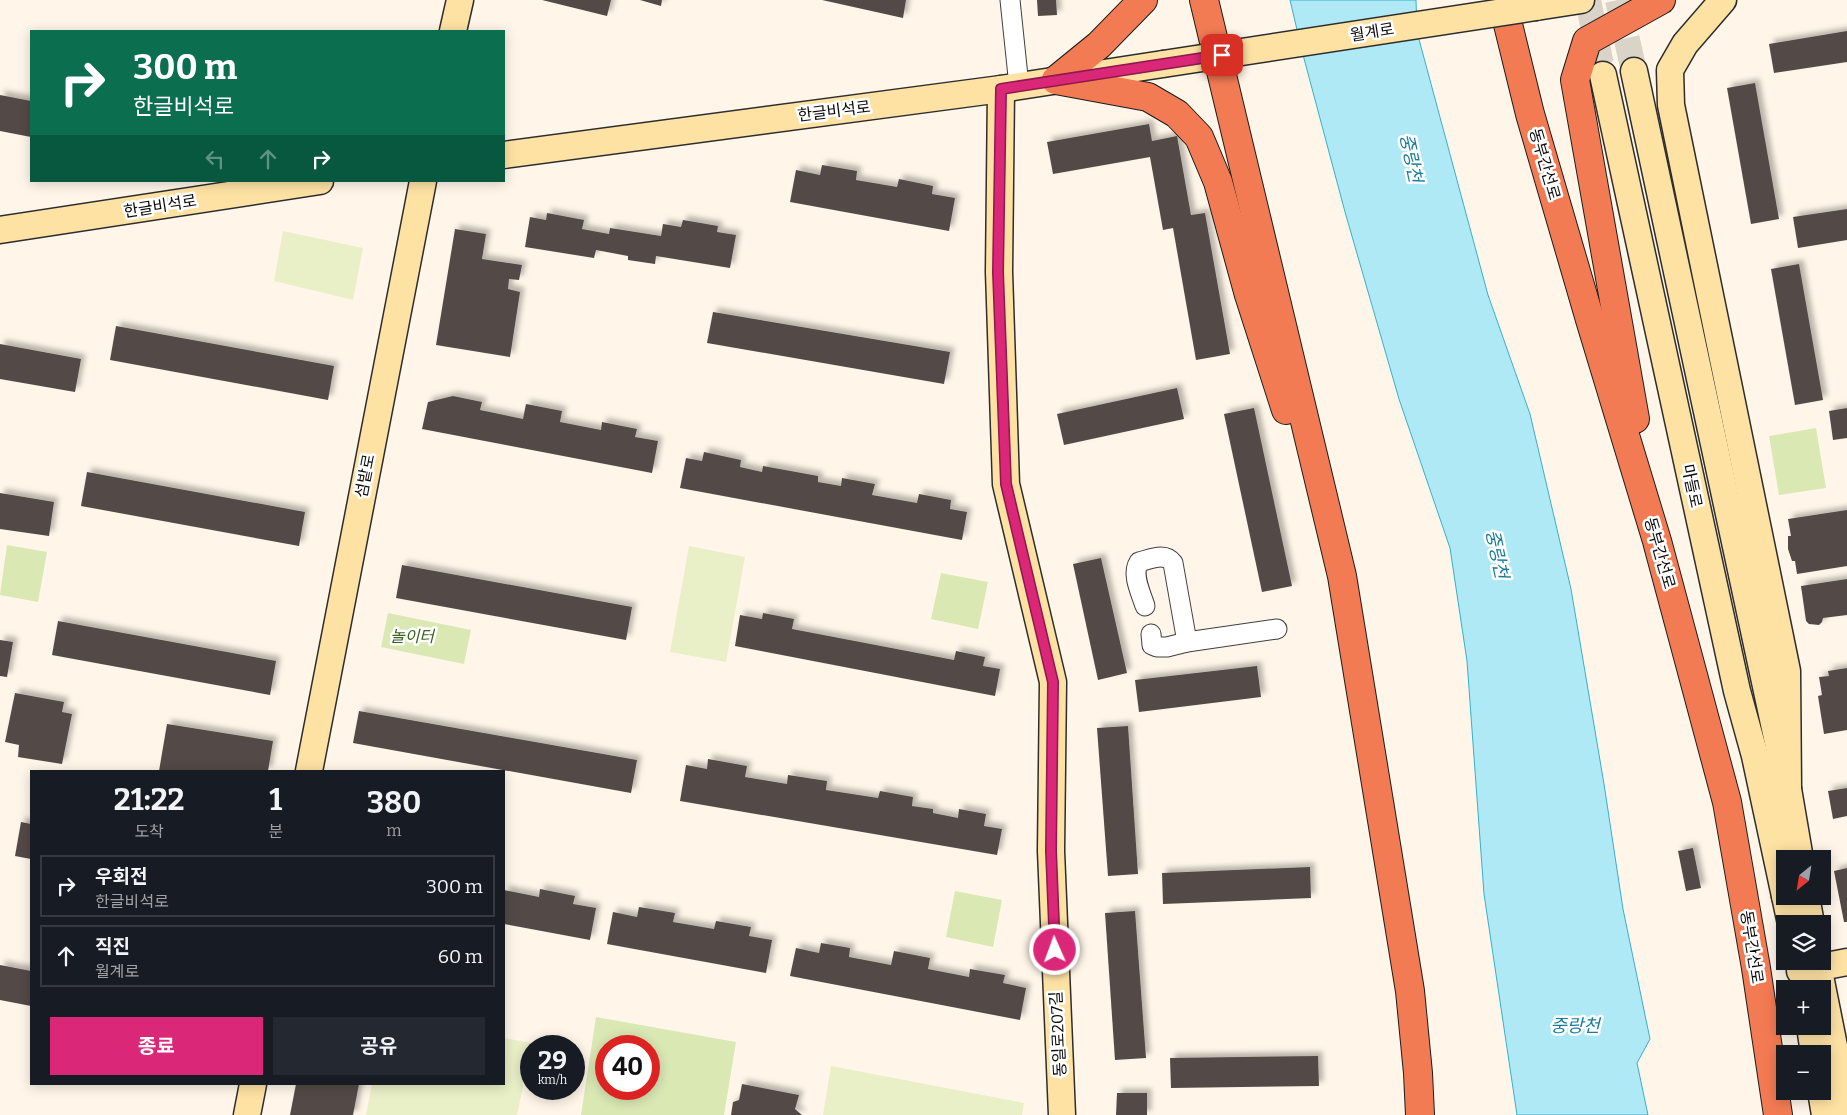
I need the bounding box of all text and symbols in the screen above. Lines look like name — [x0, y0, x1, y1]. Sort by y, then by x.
street label: 월계로 — [1349, 19, 1396, 45]
pin — [1201, 34, 1243, 76]
icon: arrive — [1208, 41, 1236, 69]
text: 300 m — [133, 46, 237, 88]
icon: right — [50, 50, 115, 115]
text: 한글비석로 — [133, 93, 234, 120]
street label: 한글비석로 — [796, 97, 872, 125]
street label: 동부간선로 — [1526, 126, 1564, 202]
water label: 중랑천 — [1395, 131, 1427, 187]
icon: left — [201, 145, 229, 173]
icon: ahead — [254, 145, 282, 173]
icon: right — [307, 145, 335, 173]
street label: 한글비석로 — [122, 191, 198, 221]
street label: 섬밭로 — [351, 452, 379, 499]
street label: 마들로 — [1678, 462, 1706, 510]
street label: 동부간선로 — [1641, 515, 1679, 591]
water label: 중랑천 — [1481, 527, 1513, 583]
park label: 놀이터 — [390, 627, 436, 646]
text: 21:22 — [114, 782, 184, 818]
text: 1 — [269, 782, 282, 818]
text: 380 — [367, 785, 421, 821]
text: m — [386, 821, 402, 840]
text: 도착 — [134, 822, 164, 841]
text: 분 — [268, 822, 283, 841]
north arrow — [1776, 850, 1831, 905]
map controls — [1776, 850, 1831, 1100]
text: 우회전 — [95, 865, 147, 888]
icon: right — [52, 872, 80, 900]
text: 300 m — [426, 875, 483, 898]
text: 한글비석로 — [95, 892, 169, 911]
street label: 동부간선로 — [1737, 909, 1767, 985]
button: layers — [1776, 915, 1831, 970]
position arrow — [1028, 923, 1080, 975]
text: 직진 — [95, 935, 130, 958]
icon: ahead — [52, 942, 80, 970]
text: 60 m — [438, 945, 483, 968]
text: 월계로 — [95, 962, 139, 981]
button: + — [1776, 980, 1831, 1035]
street label: 동일로207길 — [1046, 991, 1070, 1077]
water label: 중랑천 — [1550, 1015, 1602, 1037]
button: 종료 — [50, 1017, 263, 1075]
button: 공유 — [273, 1017, 485, 1075]
speed limit sign: 40 — [595, 1035, 660, 1100]
button: − — [1776, 1045, 1831, 1100]
text: 29 — [538, 1046, 567, 1076]
text: km/h — [538, 1073, 567, 1087]

